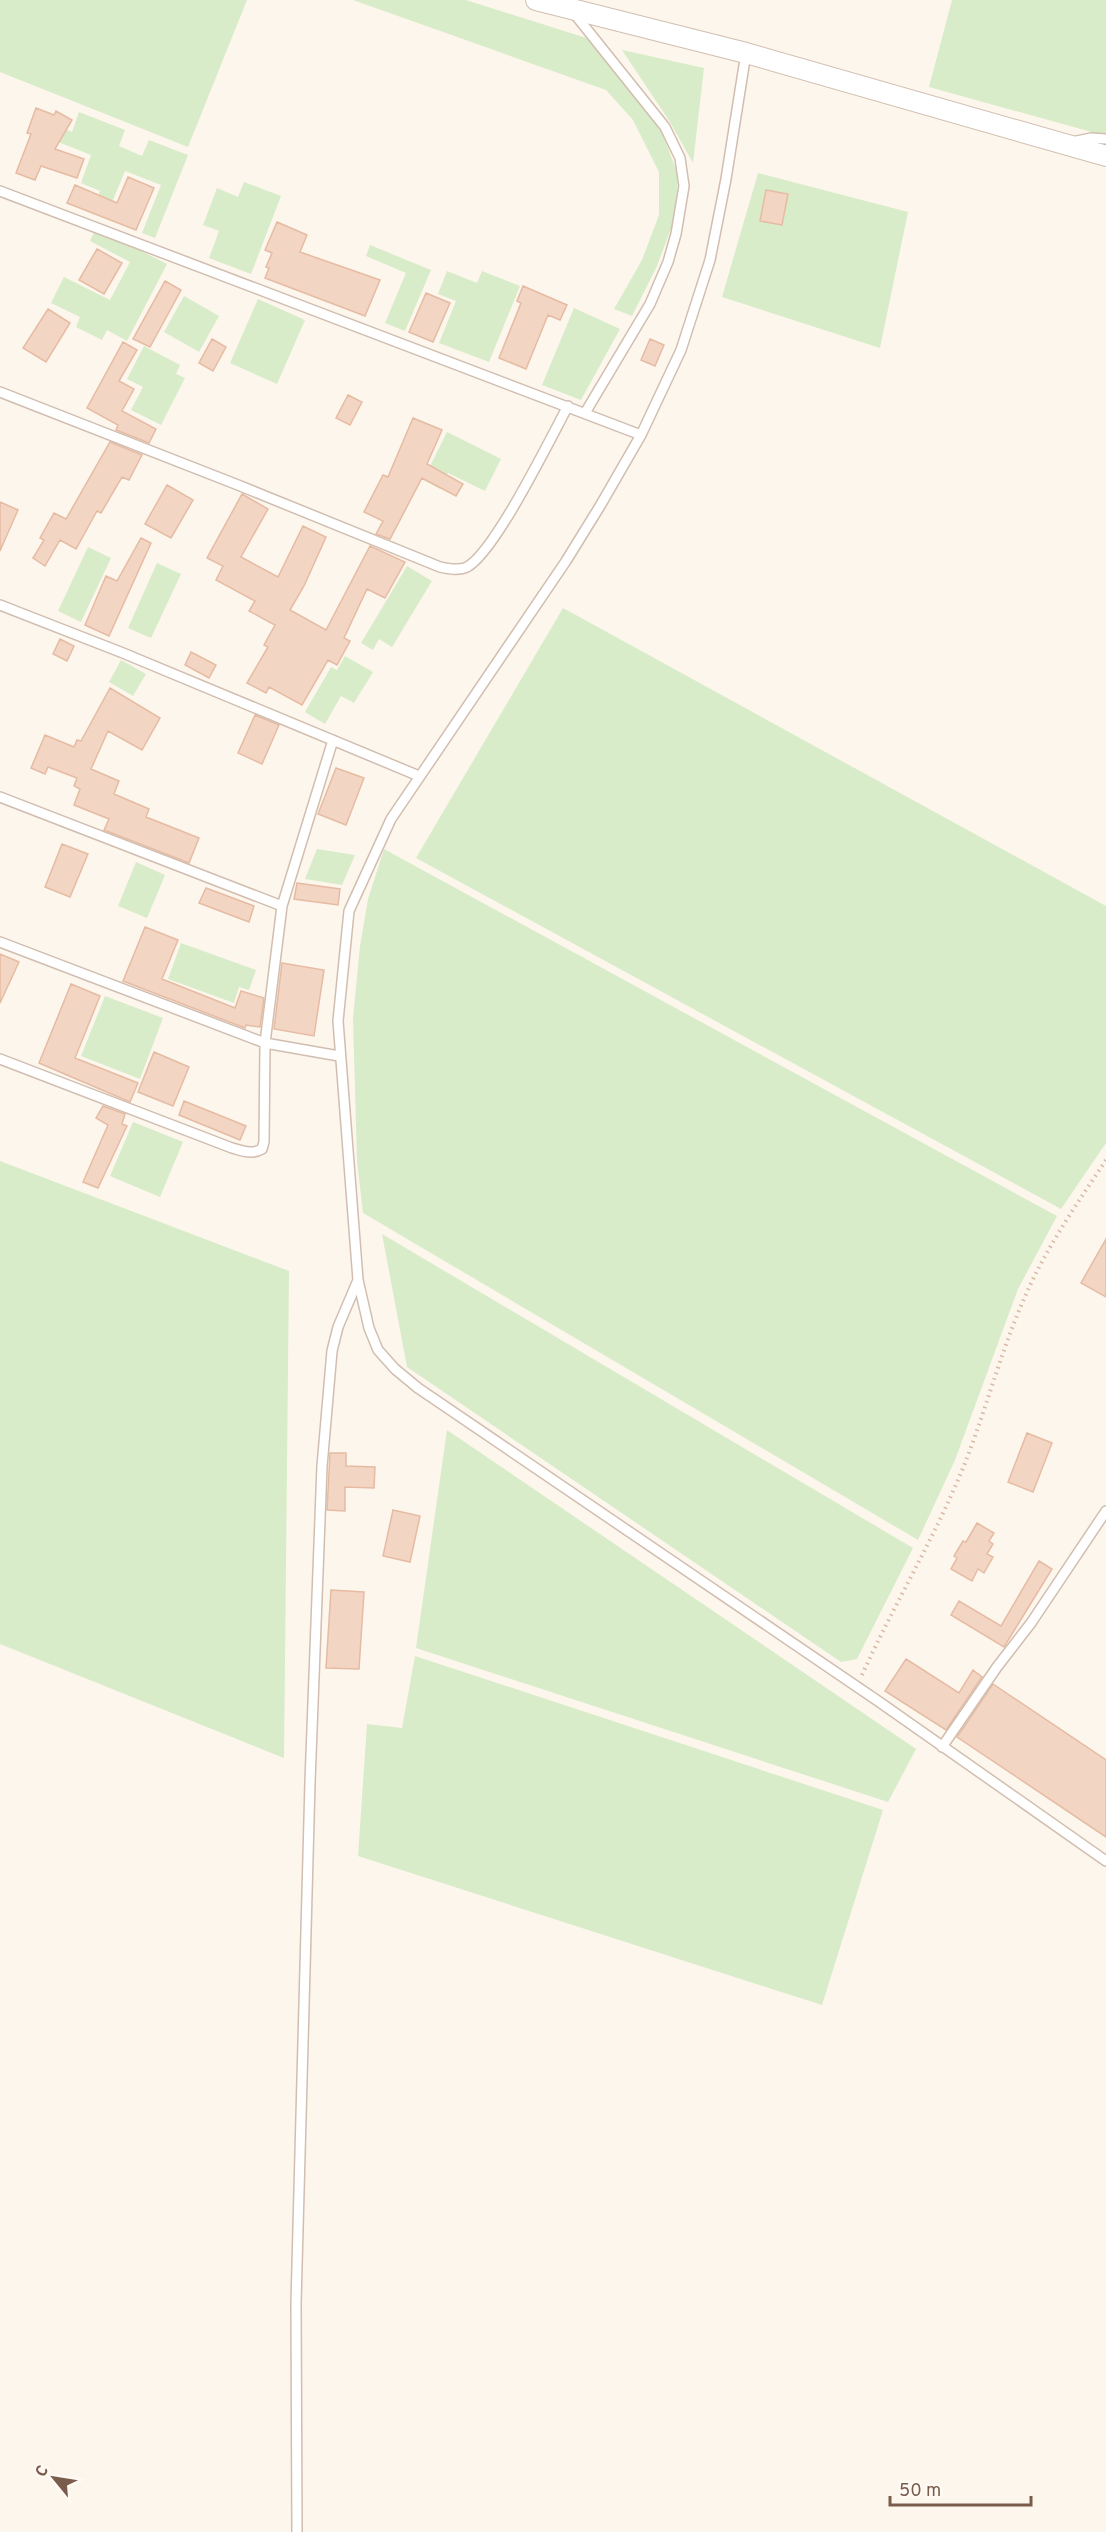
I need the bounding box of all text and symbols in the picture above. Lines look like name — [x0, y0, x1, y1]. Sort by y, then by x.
north arrow — [24, 2448, 84, 2508]
text: С — [32, 2462, 54, 2481]
scale bar — [890, 2469, 1031, 2507]
text: 50 m — [899, 2480, 941, 2503]

